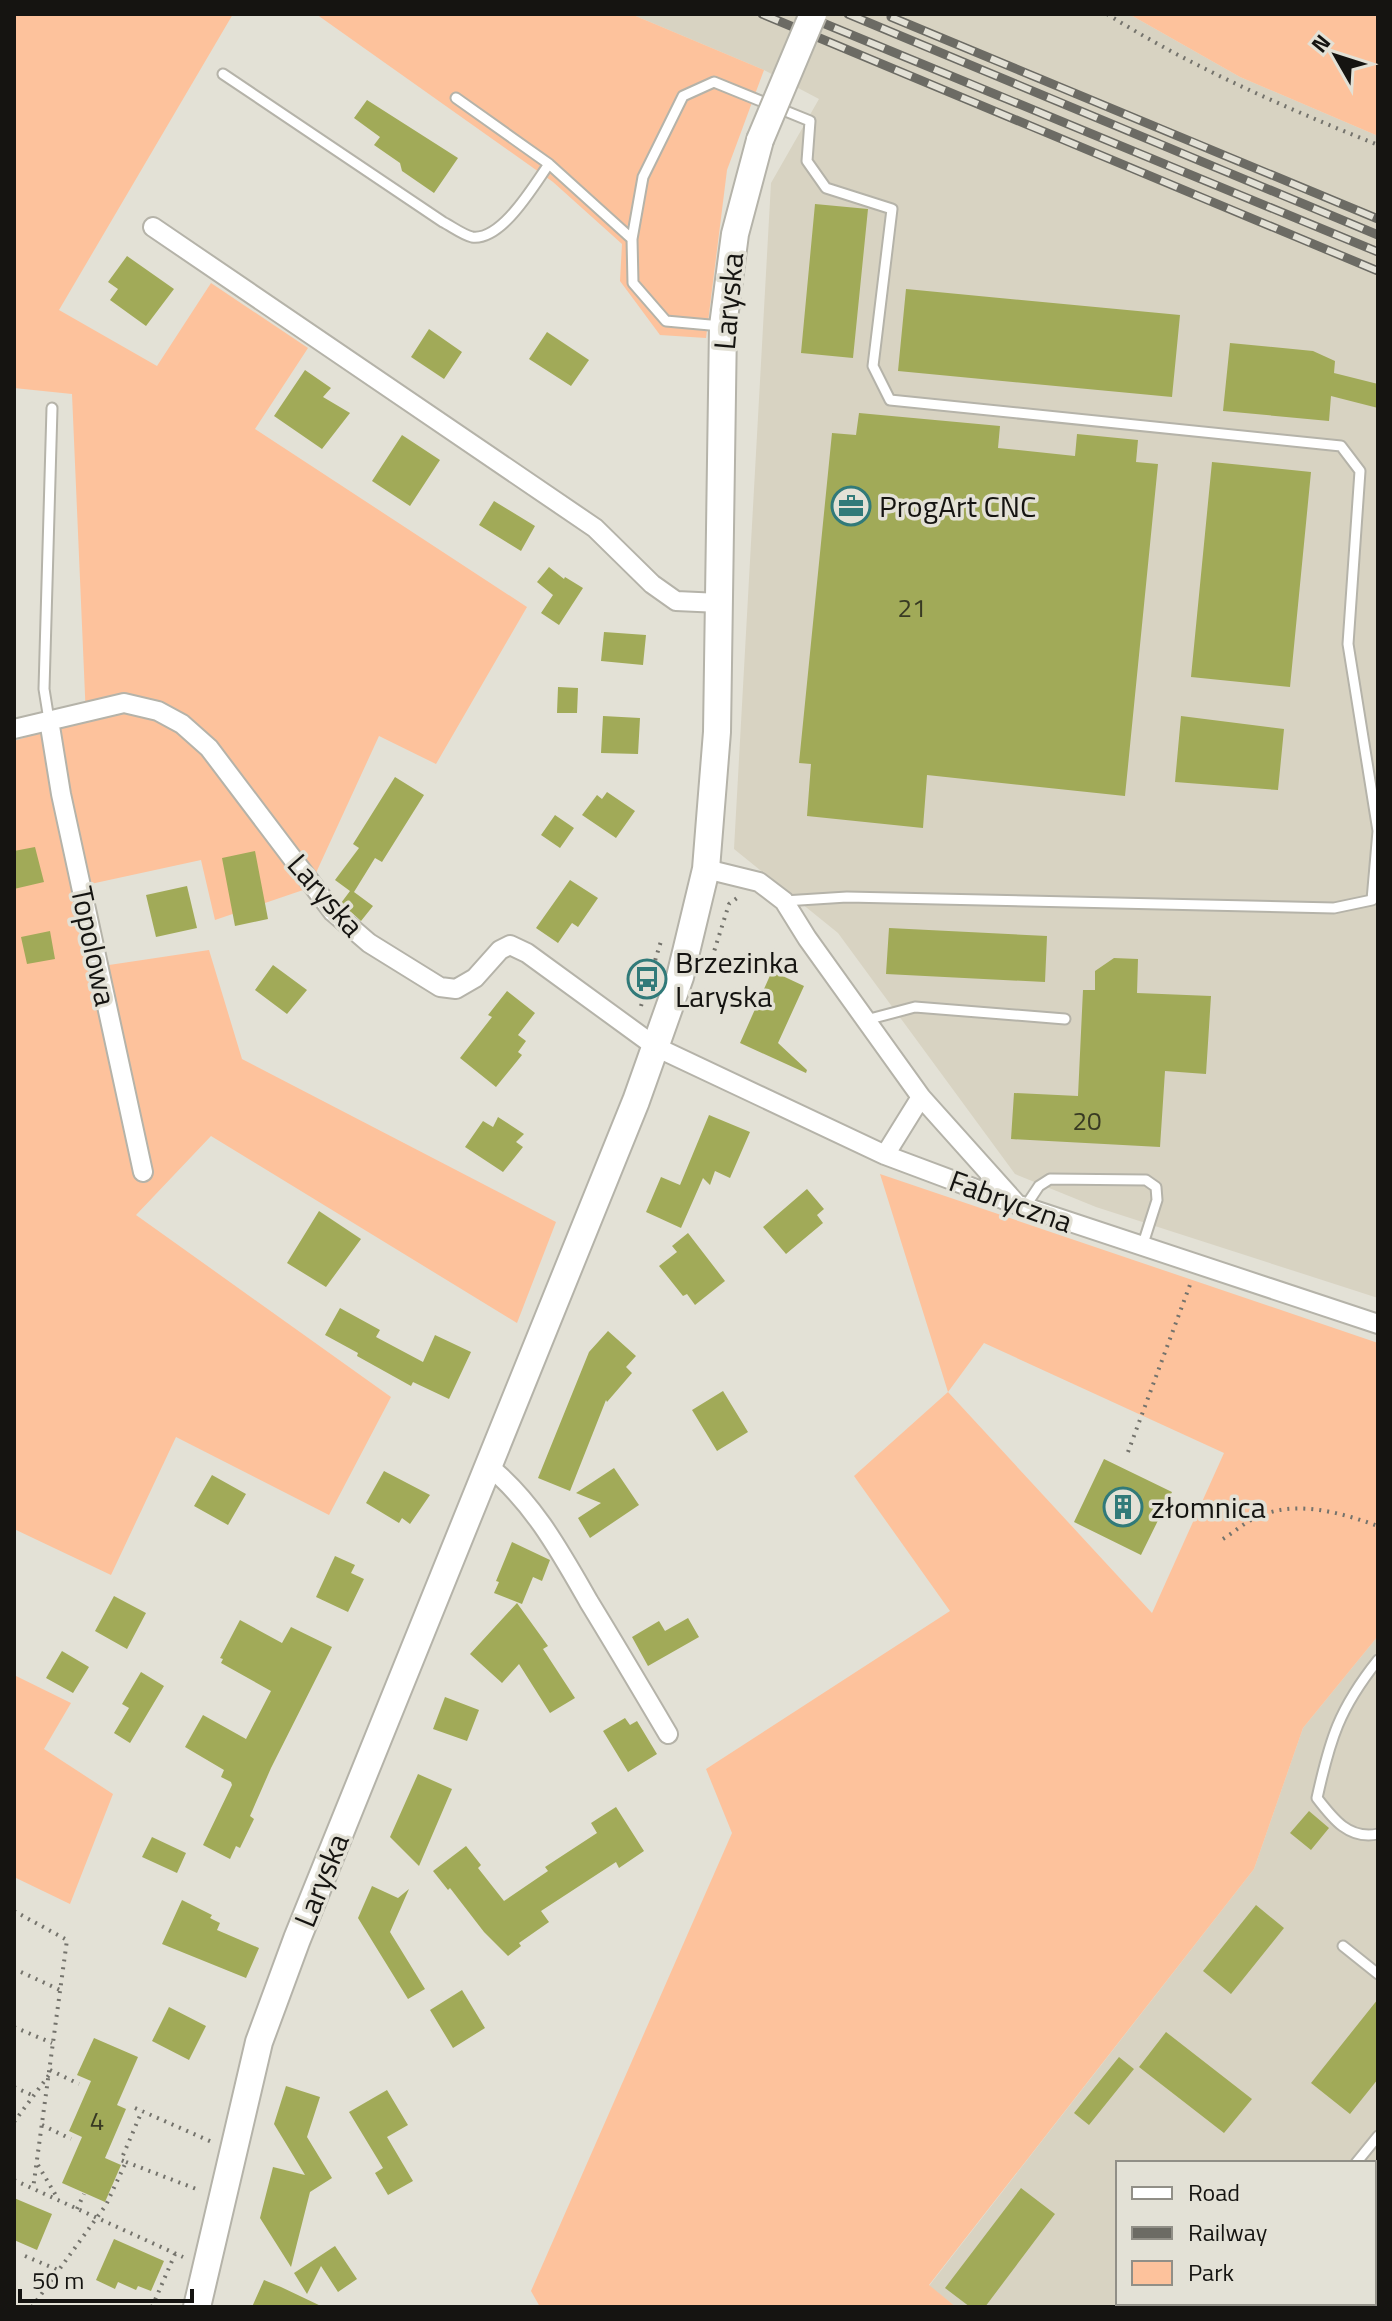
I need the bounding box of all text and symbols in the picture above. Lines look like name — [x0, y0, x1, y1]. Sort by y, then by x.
north arrow — [1296, 16, 1376, 96]
text: N — [1302, 27, 1338, 60]
street label: Laryska — [701, 251, 755, 351]
place label: ProgArt CNC — [879, 483, 1036, 529]
office icon: ProgArt CNC — [830, 485, 872, 527]
house number: 21 — [897, 588, 927, 627]
street label: Laryska — [277, 843, 375, 947]
street label: Topolowa — [59, 882, 129, 1010]
place label: Brzezinka Laryska — [675, 939, 798, 1019]
bus stop icon: Brzezinka Laryska — [626, 958, 668, 1000]
house number: 20 — [1072, 1101, 1102, 1140]
street label: Fabryczna — [943, 1157, 1079, 1245]
place label: złomnica — [1151, 1484, 1266, 1530]
building icon: złomnica — [1102, 1486, 1144, 1528]
street label: Laryska — [281, 1826, 361, 1934]
house number: 4 — [90, 2101, 104, 2140]
legend — [1116, 2161, 1376, 2305]
text: Road — [1188, 2174, 1240, 2210]
text: Railway — [1188, 2214, 1268, 2250]
scale bar — [20, 2253, 192, 2303]
text: Park — [1188, 2254, 1234, 2290]
text: 50 m — [32, 2262, 84, 2298]

